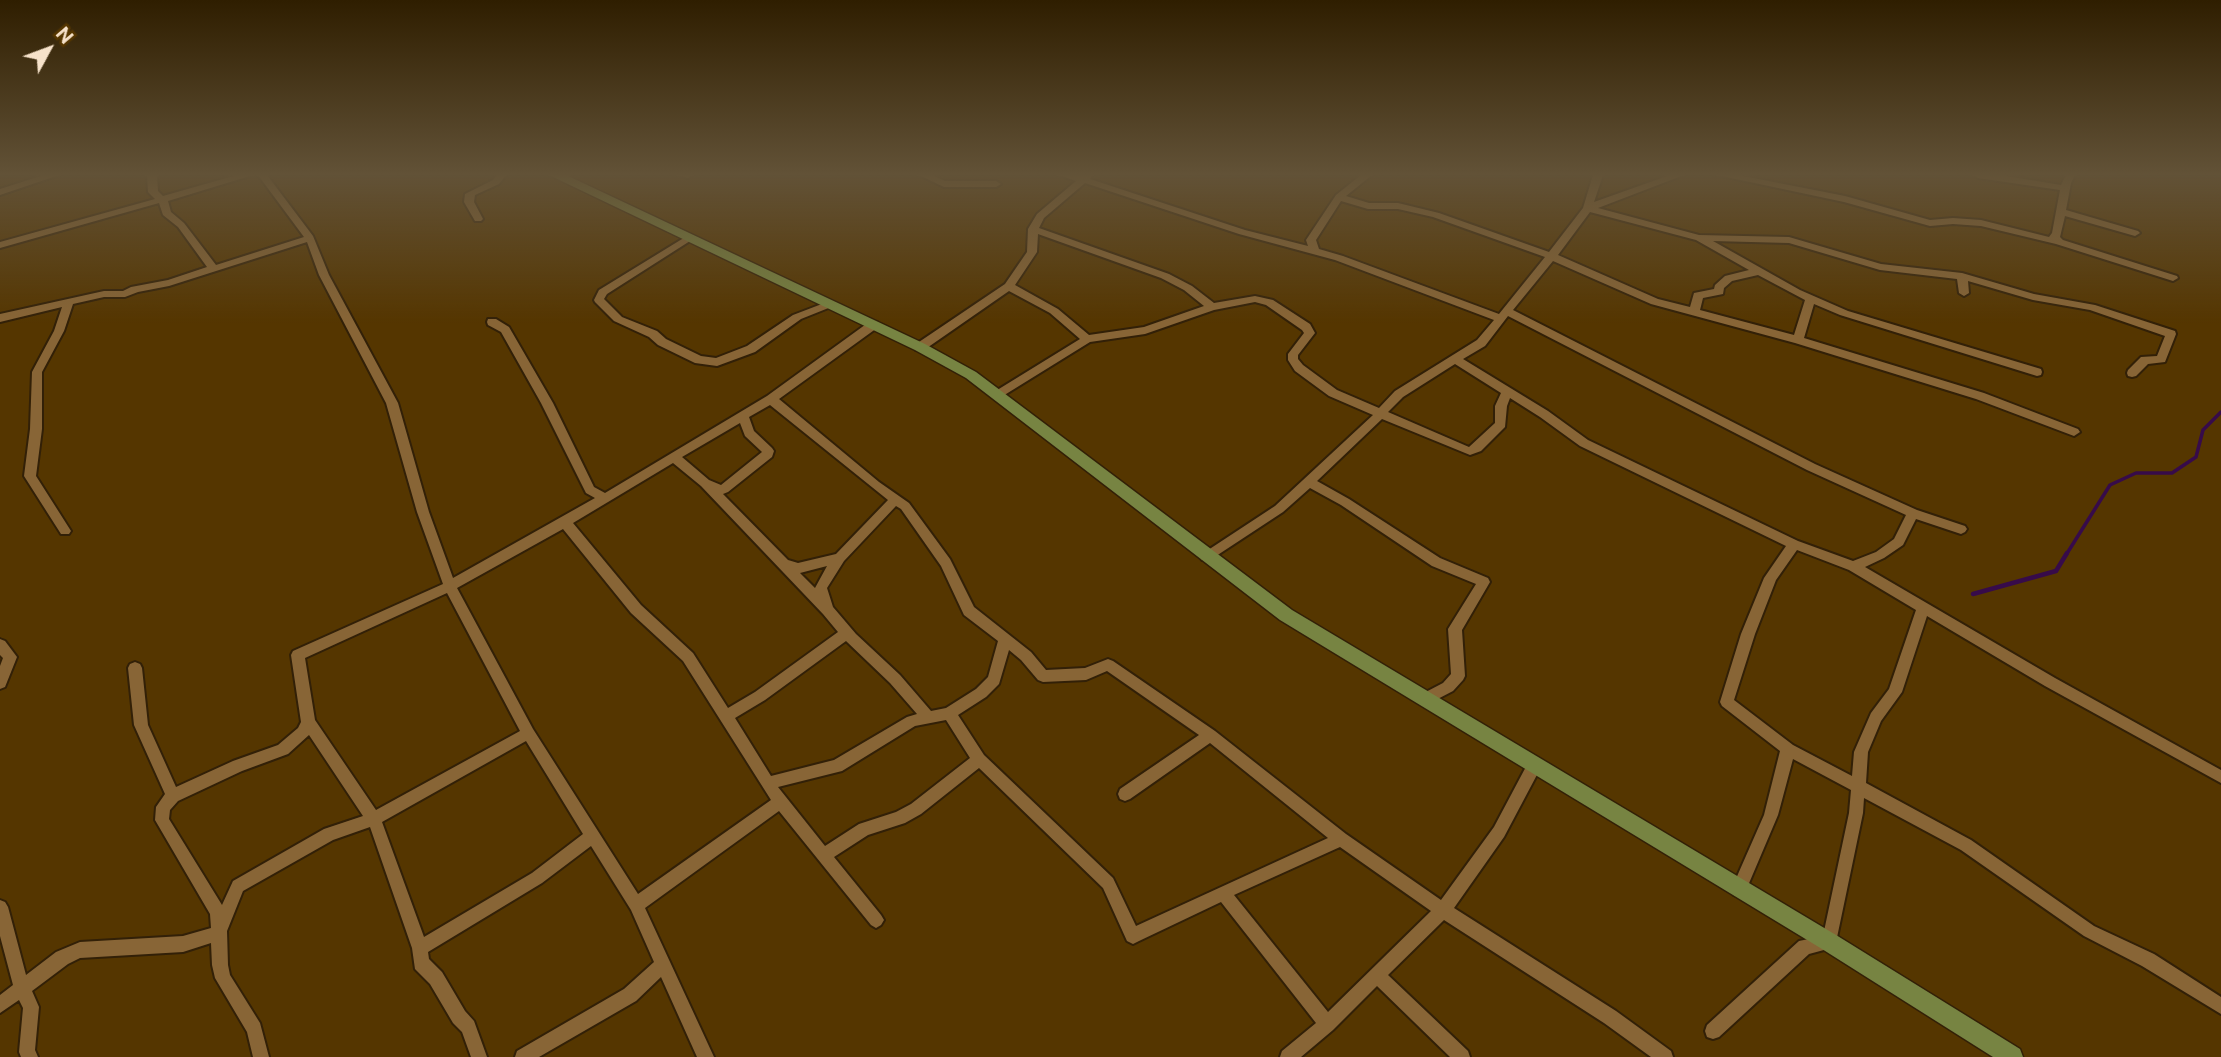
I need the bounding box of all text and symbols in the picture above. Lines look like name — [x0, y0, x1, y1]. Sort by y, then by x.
north arrow — [14, 14, 84, 84]
text: N — [52, 22, 78, 48]

